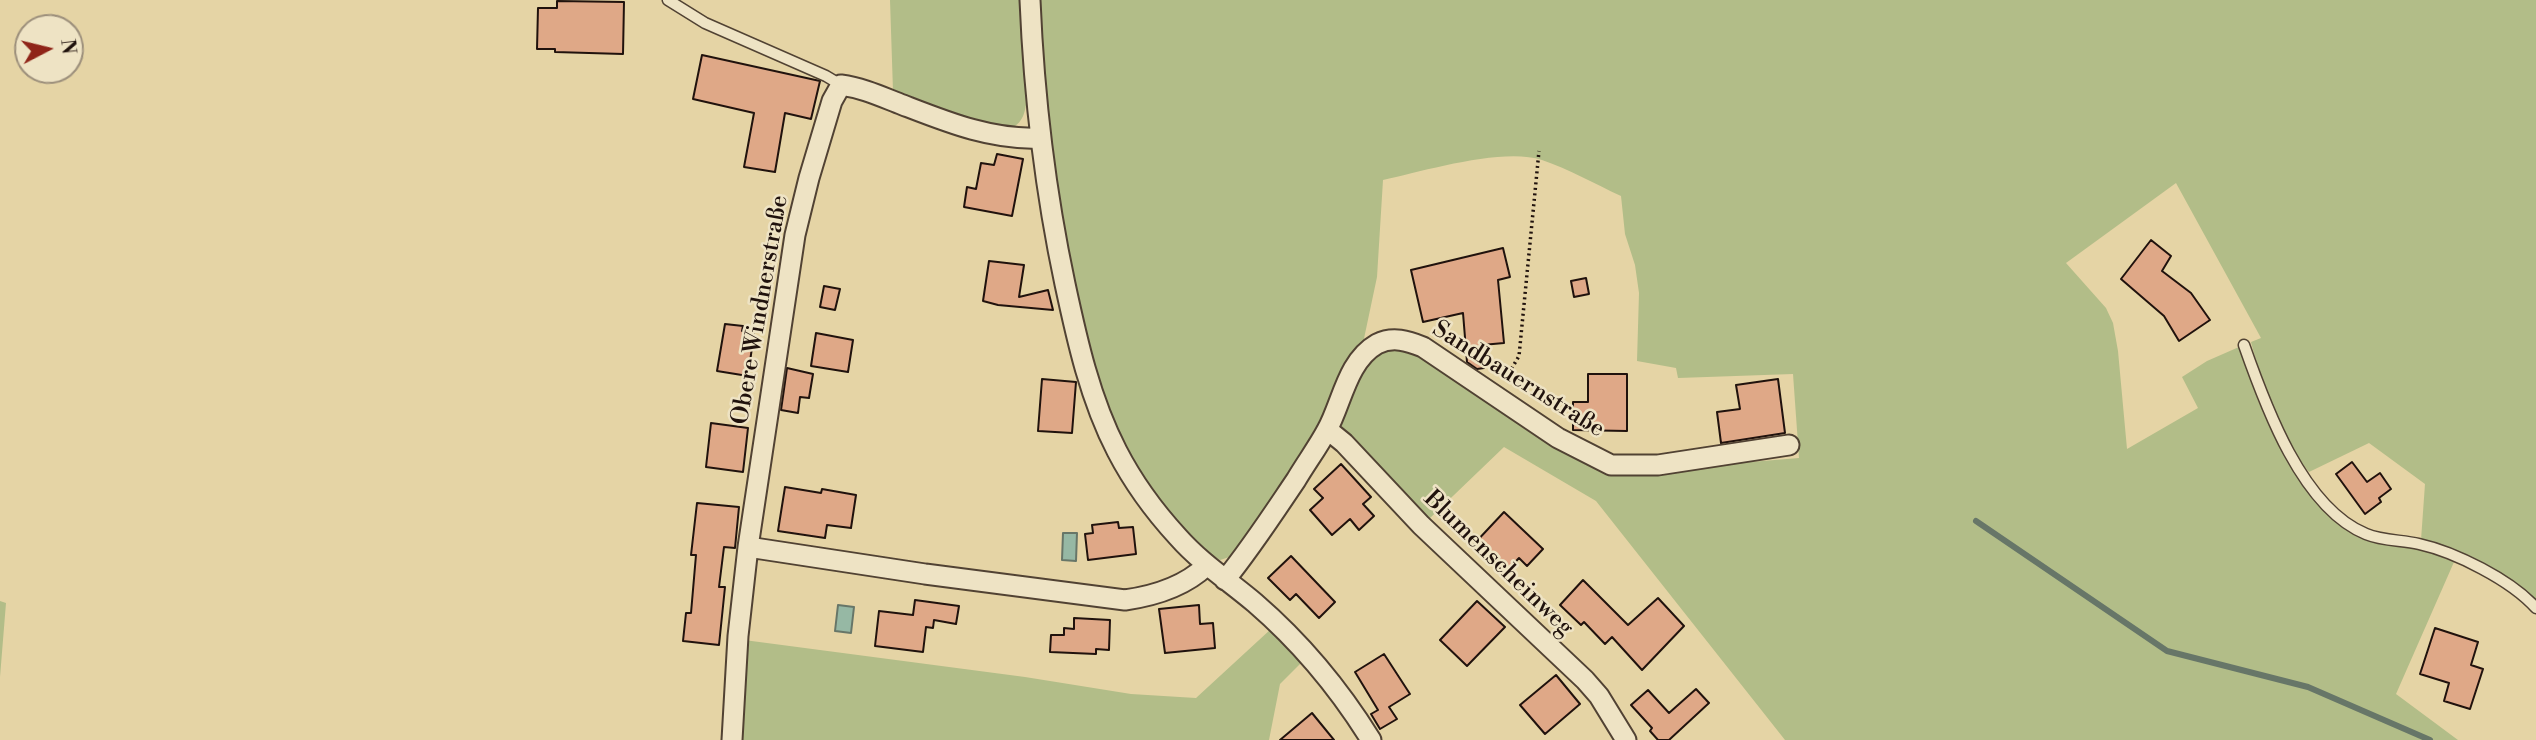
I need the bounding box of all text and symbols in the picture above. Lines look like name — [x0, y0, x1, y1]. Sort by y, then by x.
north arrow — [14, 14, 84, 84]
text: N — [55, 38, 81, 56]
street label: Obere Windnerstraße — [727, 193, 795, 427]
street label: Sandbauernstraße — [1427, 315, 1609, 445]
street label: Blumenscheinweg — [1417, 485, 1579, 643]

